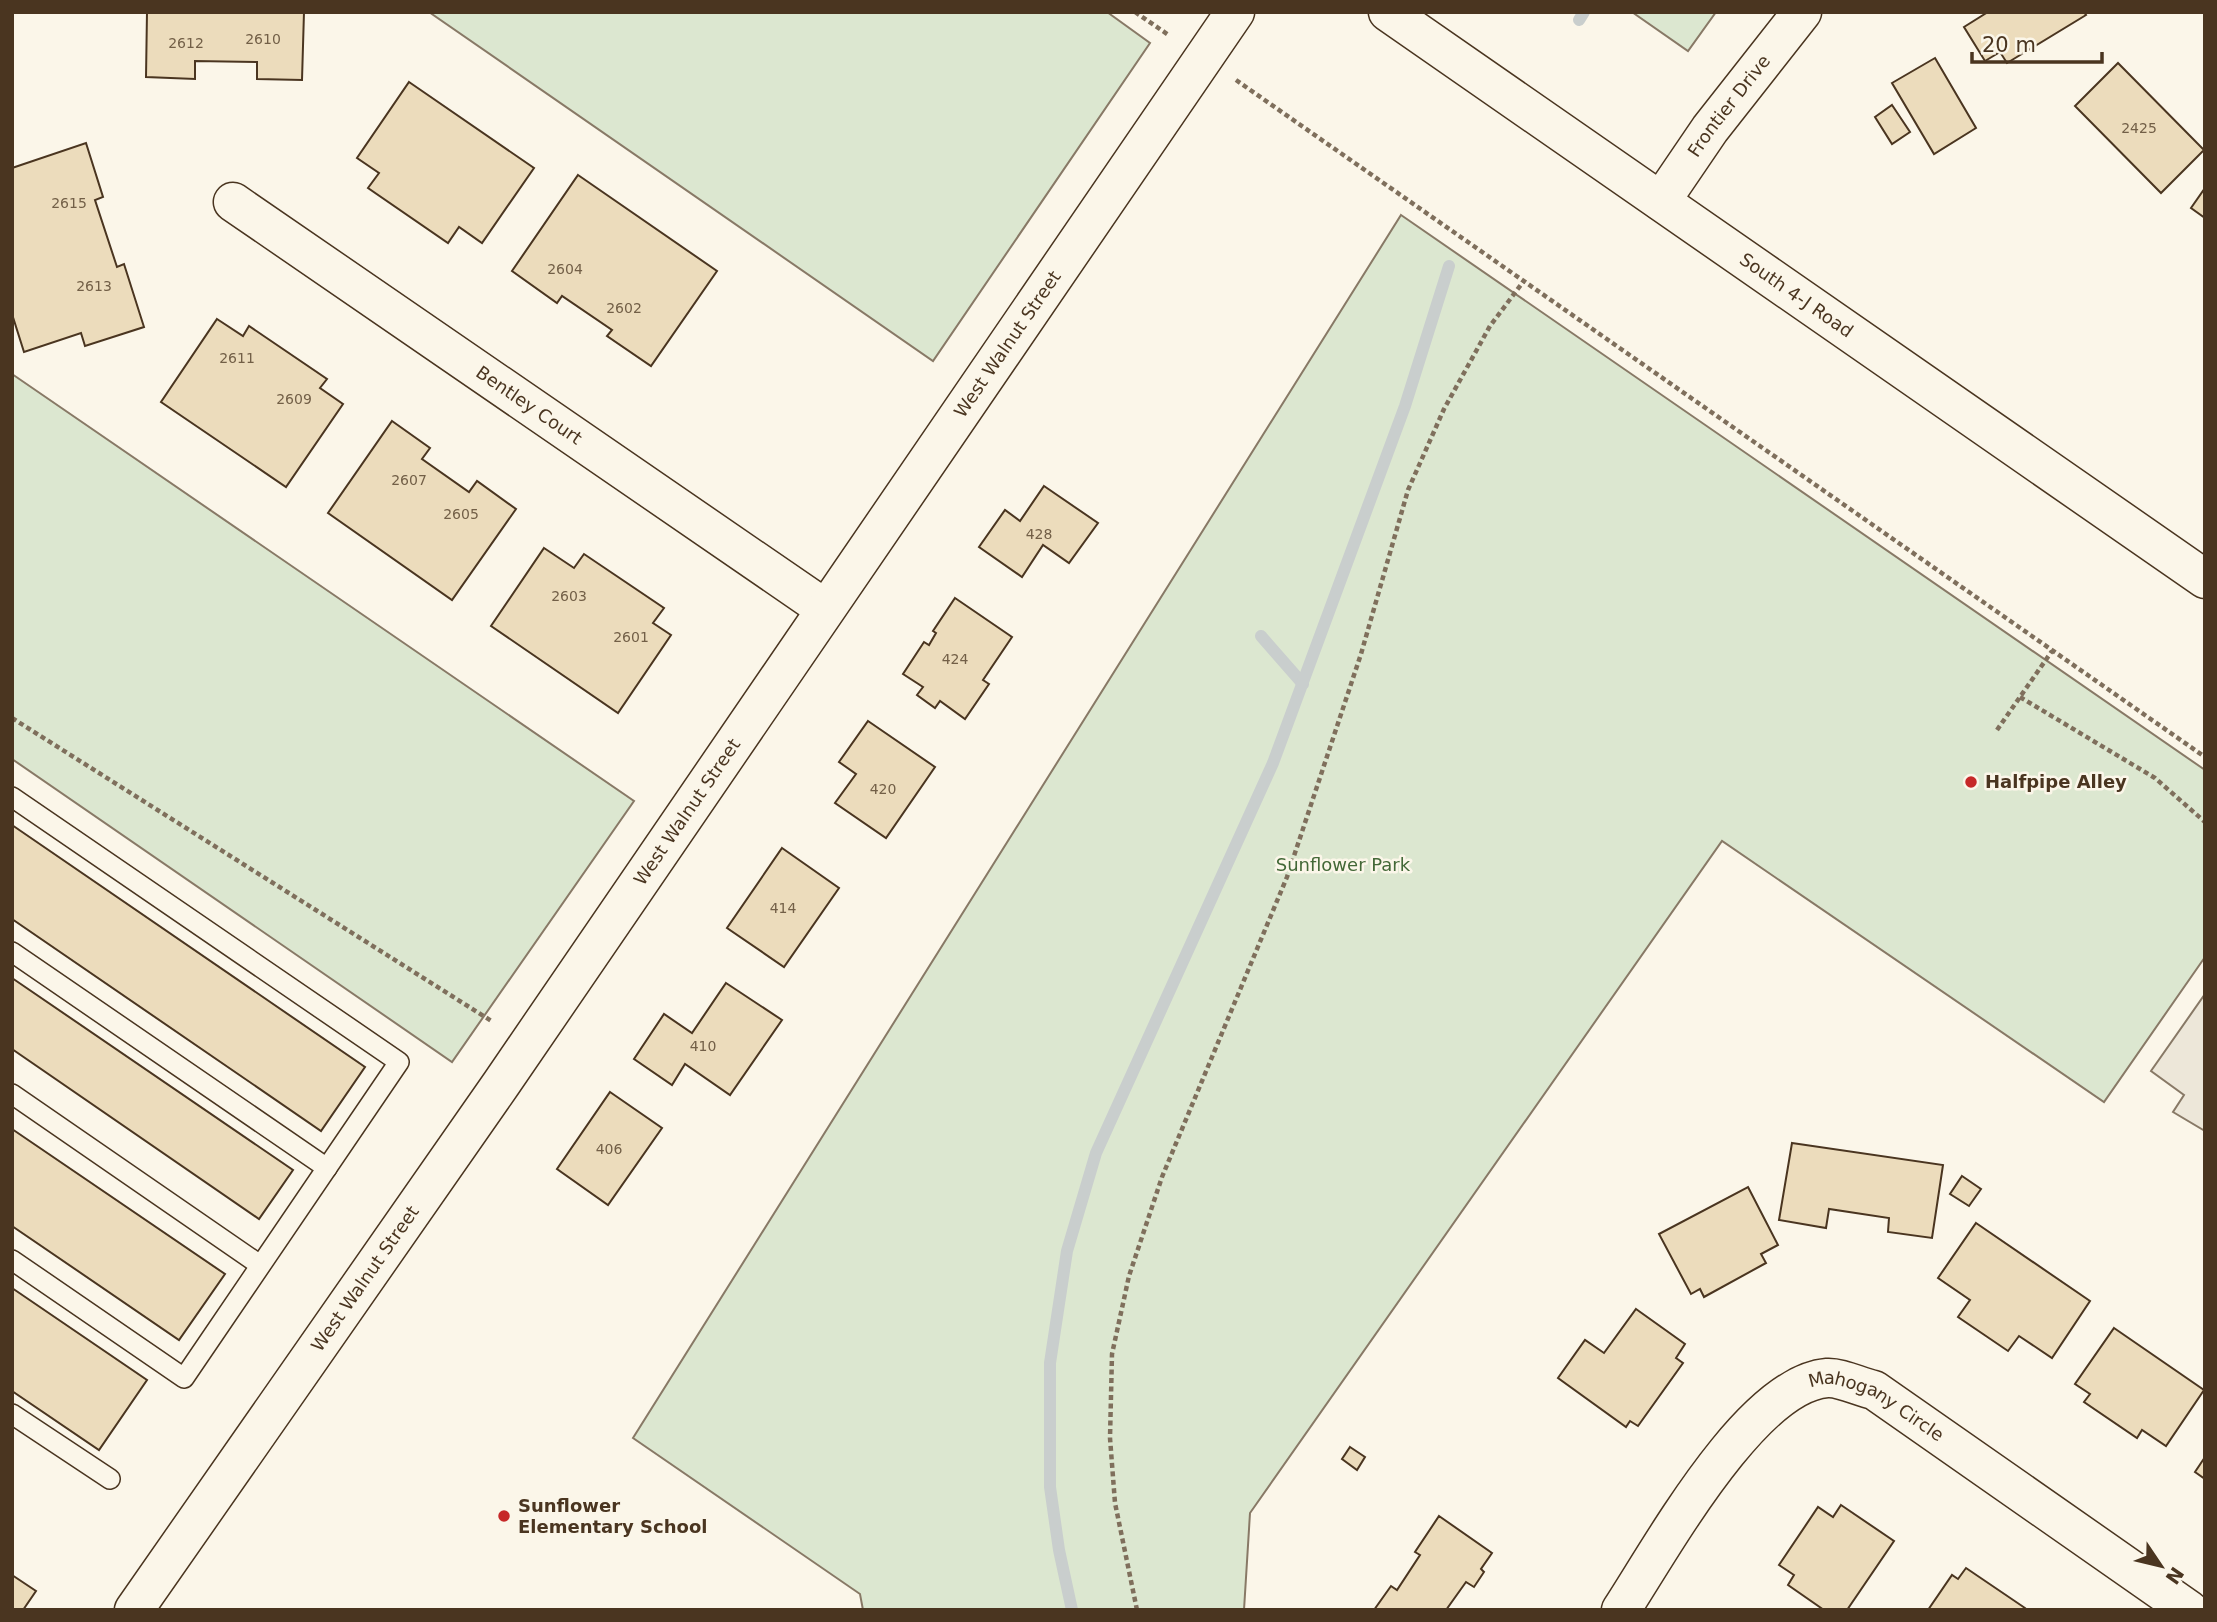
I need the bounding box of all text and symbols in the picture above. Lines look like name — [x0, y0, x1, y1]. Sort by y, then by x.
scale bar — [1972, 21, 2102, 65]
house number: 2610 — [245, 31, 281, 47]
text: 20 m — [1982, 33, 2036, 57]
house number: 2612 — [168, 35, 204, 51]
street label: Frontier Drive — [1683, 50, 1774, 161]
house number: 2425 — [2121, 120, 2157, 136]
house number: 2615 — [51, 195, 87, 211]
street label: South 4-J Road — [1736, 248, 1857, 342]
house number: 2604 — [547, 261, 583, 277]
street label: West Walnut Street — [950, 267, 1065, 421]
house number: 2613 — [76, 278, 112, 294]
house number: 2602 — [606, 300, 642, 316]
house number: 2611 — [219, 350, 255, 366]
street label: Bentley Court — [472, 361, 586, 449]
house number: 2609 — [276, 391, 312, 407]
house number: 2607 — [391, 472, 427, 488]
house number: 2605 — [443, 506, 479, 522]
house number: 428 — [1026, 526, 1052, 542]
house number: 2603 — [551, 588, 587, 604]
house number: 2601 — [613, 629, 649, 645]
house number: 424 — [942, 651, 968, 667]
street label: West Walnut Street — [629, 734, 744, 889]
place label: Halfpipe Alley — [1985, 771, 2127, 792]
marker: Halfpipe Alley — [1963, 774, 1979, 790]
house number: 420 — [870, 781, 896, 797]
park label: Sunflower Park — [1276, 854, 1411, 875]
house number: 414 — [770, 900, 796, 916]
house number: 410 — [690, 1038, 716, 1054]
house number: 406 — [596, 1141, 622, 1157]
street label: West Walnut Street — [307, 1201, 423, 1355]
street label: Mahogany Circle — [1806, 1367, 1948, 1445]
place label: Sunflower Elementary School — [518, 1495, 707, 1537]
marker: Sunflower Elementary School — [496, 1508, 512, 1524]
north arrow — [2126, 1531, 2196, 1601]
text: N — [2161, 1563, 2188, 1589]

